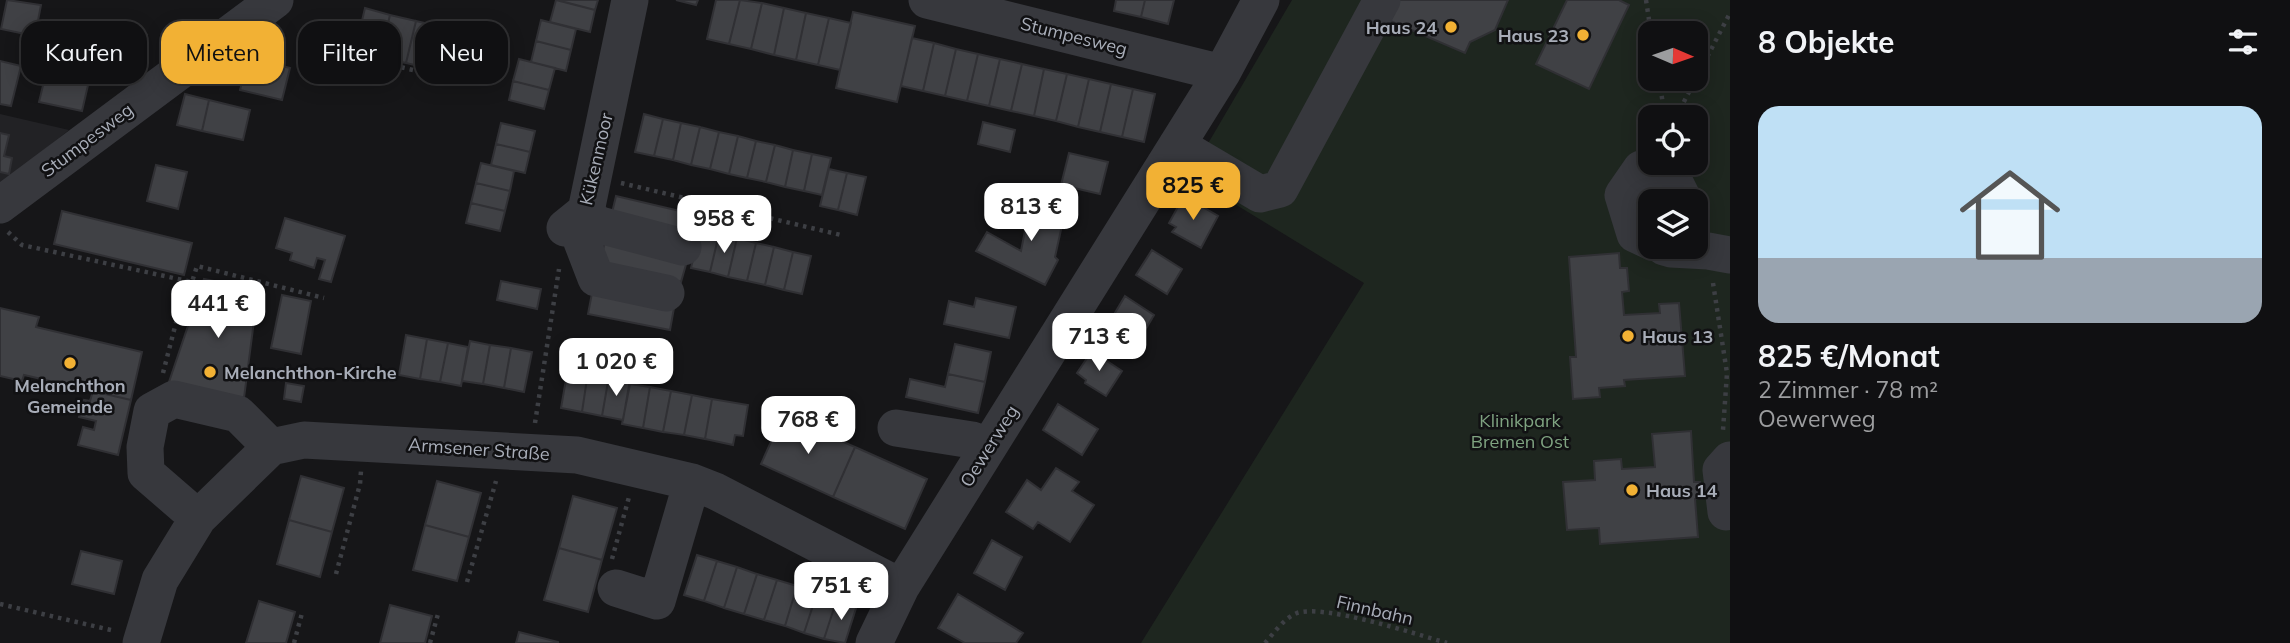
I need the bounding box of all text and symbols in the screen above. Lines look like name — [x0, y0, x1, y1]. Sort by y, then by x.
street label: Stumpesweg — [1018, 12, 1130, 60]
place label: Haus 24 — [1366, 16, 1437, 39]
marker: Haus 24 — [1443, 19, 1459, 35]
chip: Kaufen — [21, 21, 147, 84]
chip: Mieten — [161, 21, 284, 84]
chip: Filter — [298, 21, 401, 84]
chip: Neu — [415, 21, 508, 84]
north arrow — [1638, 21, 1708, 91]
map controls — [1638, 21, 1708, 259]
text: 8 Objekte — [1758, 23, 1894, 61]
icon: filters — [2224, 23, 2262, 61]
place label: Haus 23 — [1498, 24, 1569, 47]
marker: Haus 23 — [1575, 27, 1591, 43]
street label: Stumpesweg — [36, 98, 138, 182]
button: locate — [1638, 105, 1708, 175]
street label: Kükenmoor — [574, 110, 618, 207]
icon: home — [1947, 152, 2073, 278]
pin: 825 € — [1144, 162, 1242, 222]
text: 825 € — [1162, 170, 1224, 199]
pin: 813 € — [982, 184, 1080, 243]
button: layers — [1638, 189, 1708, 259]
text: 813 € — [1000, 191, 1062, 220]
pin: 958 € — [675, 196, 773, 255]
text: 958 € — [693, 203, 755, 232]
pin: 441 € — [169, 280, 267, 340]
text: 441 € — [187, 288, 249, 317]
pin: 713 € — [1050, 314, 1148, 373]
text: 713 € — [1068, 321, 1130, 350]
place label: Haus 13 — [1642, 325, 1713, 348]
marker: Haus 13 — [1620, 328, 1636, 344]
text: 825 €/Monat — [1758, 337, 1940, 375]
pin: 1 020 € — [551, 338, 681, 398]
text: 1 020 € — [575, 346, 657, 375]
marker: Melanchthon Gemeinde — [62, 355, 78, 371]
place label: Melanchthon-Kirche — [224, 361, 397, 384]
marker: Melanchthon-Kirche — [202, 364, 218, 380]
place label: Melanchthon Gemeinde — [14, 374, 126, 418]
text: 2 Zimmer · 78 m² — [1758, 375, 1938, 404]
pin: 768 € — [759, 396, 857, 456]
street label: Oewerweg — [955, 401, 1023, 491]
text: 768 € — [777, 404, 839, 433]
text: Oewerweg — [1758, 404, 1876, 433]
park label: Klinikpark Bremen Ost — [1471, 409, 1569, 453]
street label: Armsener Straße — [407, 433, 551, 465]
place label: Haus 14 — [1646, 479, 1718, 502]
marker: Haus 14 — [1624, 482, 1640, 498]
pin: 751 € — [792, 562, 890, 622]
text: 751 € — [810, 570, 872, 599]
street label: Finnbahn — [1334, 590, 1416, 630]

